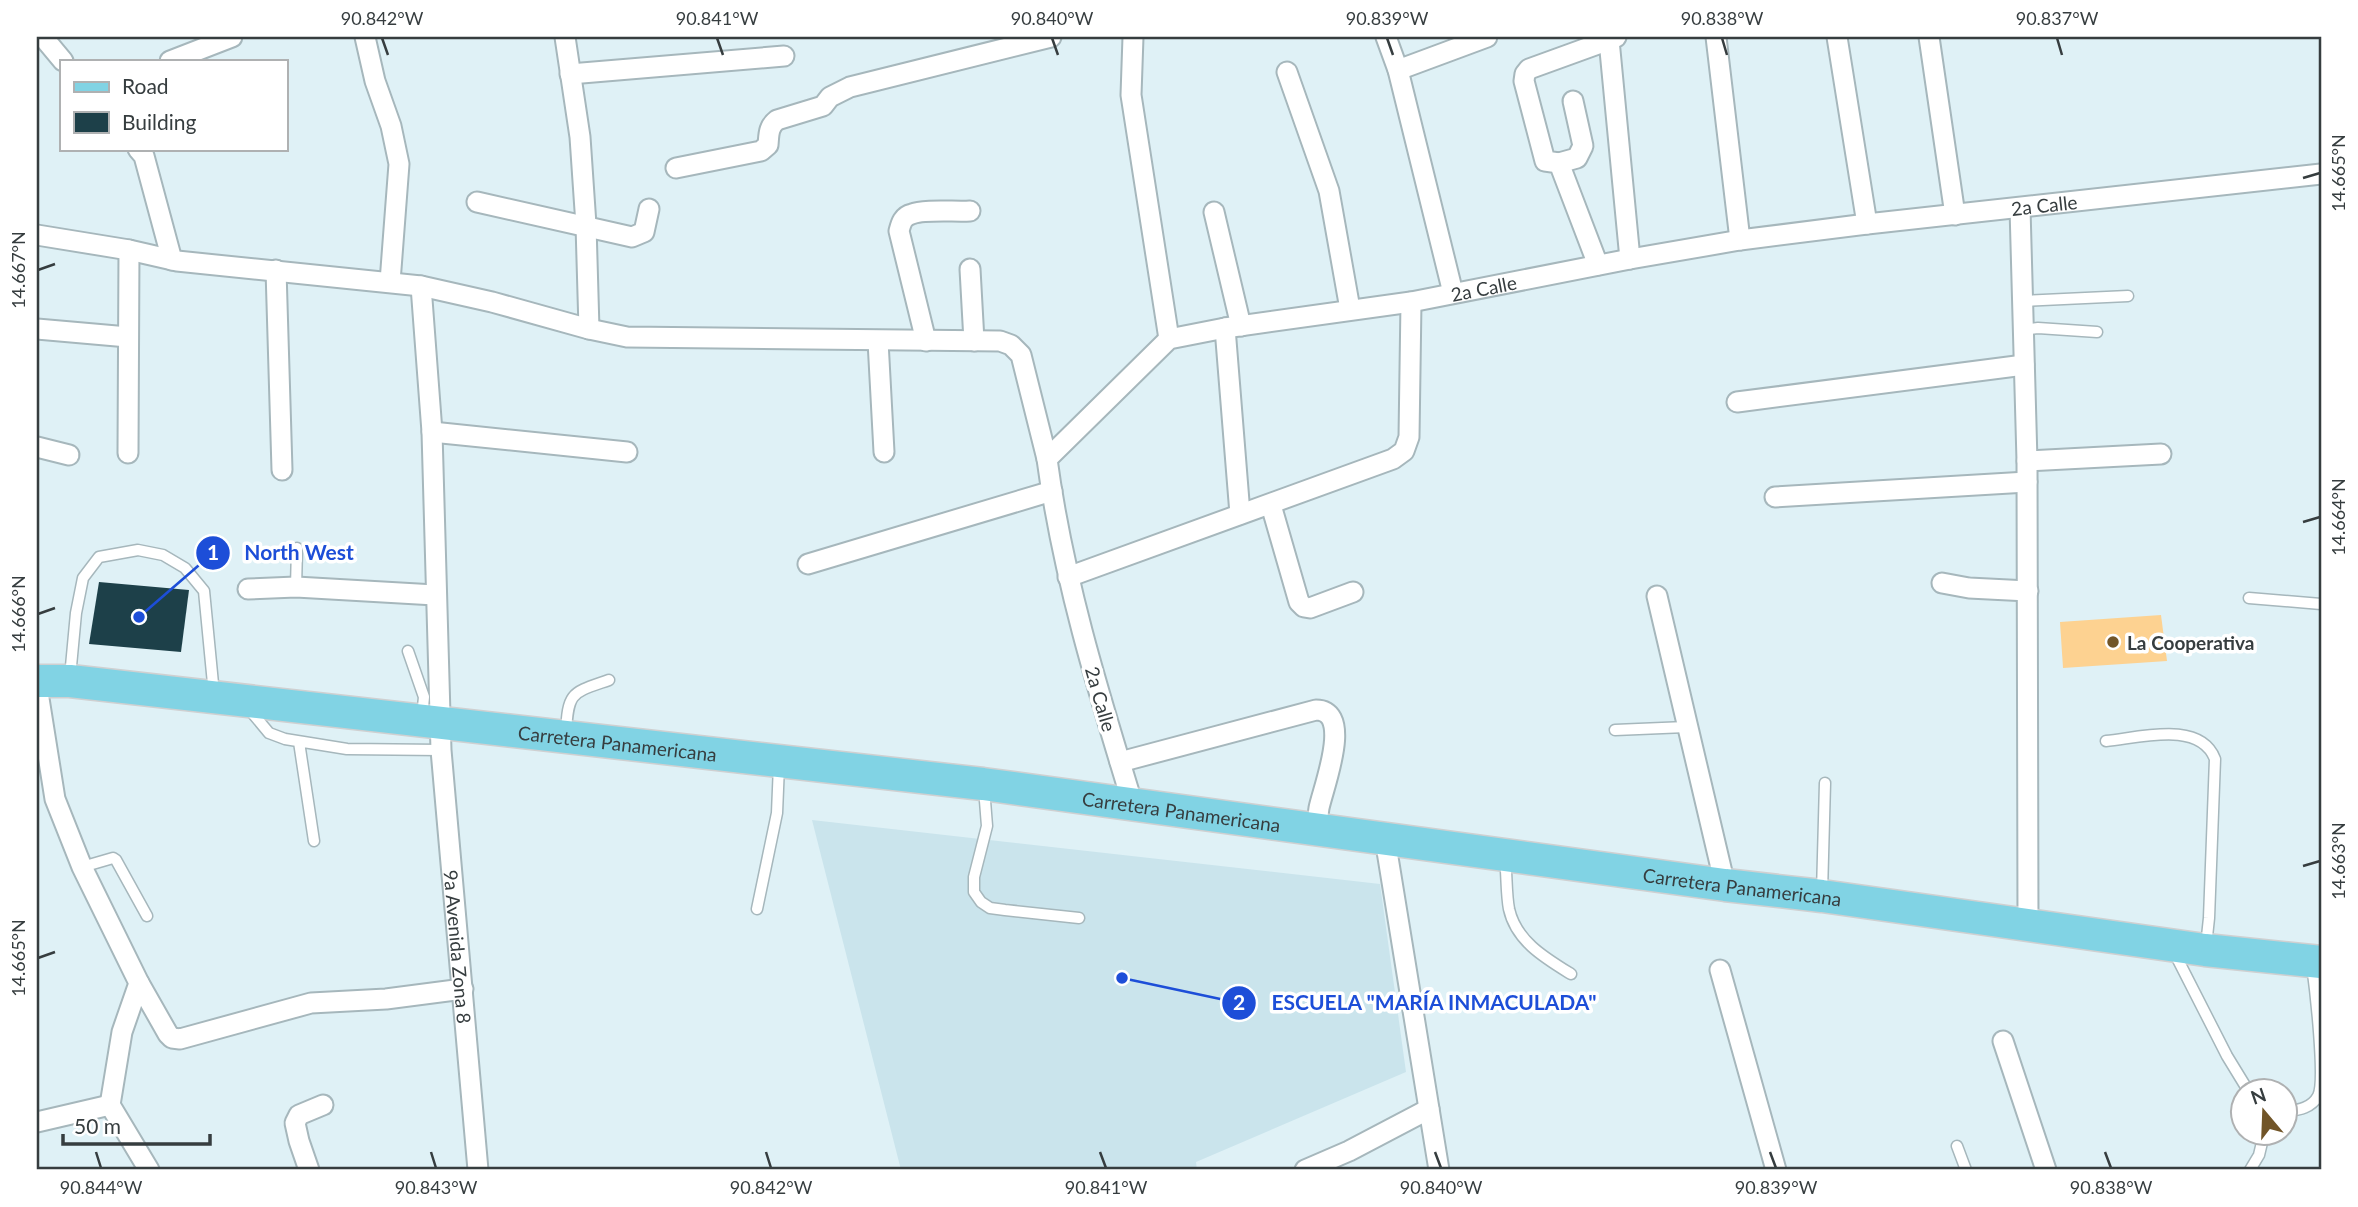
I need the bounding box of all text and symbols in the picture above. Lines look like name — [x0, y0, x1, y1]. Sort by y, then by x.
text: 90.842°W — [341, 7, 424, 29]
text: 90.841°W — [676, 7, 759, 29]
text: 90.840°W — [1011, 7, 1094, 29]
text: 90.839°W — [1346, 7, 1429, 29]
text: 90.838°W — [1681, 7, 1764, 29]
text: 90.837°W — [2016, 7, 2099, 29]
legend — [60, 60, 287, 150]
text: Road — [122, 73, 169, 98]
text: Building — [122, 109, 197, 134]
text: 14.665°N — [2327, 134, 2349, 212]
street label: 2a Calle — [2010, 189, 2078, 220]
text: 14.667°N — [7, 231, 29, 309]
street label: 2a Calle — [1449, 270, 1519, 305]
text: 14.664°N — [2327, 478, 2349, 556]
callout: North West — [195, 532, 368, 574]
text: 1 — [207, 539, 219, 564]
text: North West — [244, 539, 354, 564]
text: 14.666°N — [7, 575, 29, 653]
place label: La Cooperativa — [2127, 631, 2254, 654]
marker: La Cooperativa — [2105, 634, 2121, 650]
street label: 2a Calle — [1081, 664, 1121, 734]
street label: Carretera Panamericana — [517, 720, 718, 765]
street label: Carretera Panamericana — [1081, 786, 1282, 836]
text: 14.663°N — [2327, 822, 2349, 900]
street label: Carretera Panamericana — [1642, 862, 1843, 910]
street label: 9a Avenida Zona 8 — [440, 869, 477, 1025]
text: 14.665°N — [7, 919, 29, 997]
callout: ESCUELA "MARÍA INMACULADA" — [1222, 982, 1611, 1024]
text: 2 — [1233, 989, 1245, 1014]
text: ESCUELA "MARÍA INMACULADA" — [1272, 989, 1597, 1014]
north arrow — [2228, 1078, 2298, 1148]
text: N — [2248, 1082, 2269, 1109]
scale bar — [63, 1102, 210, 1146]
text: 50 m — [74, 1113, 121, 1138]
text: 90.844°W — [60, 1176, 143, 1198]
text: 90.843°W — [395, 1176, 478, 1198]
text: 90.842°W — [730, 1176, 813, 1198]
text: 90.841°W — [1065, 1176, 1148, 1198]
text: 90.840°W — [1400, 1176, 1483, 1198]
text: 90.839°W — [1735, 1176, 1818, 1198]
text: 90.838°W — [2070, 1176, 2153, 1198]

